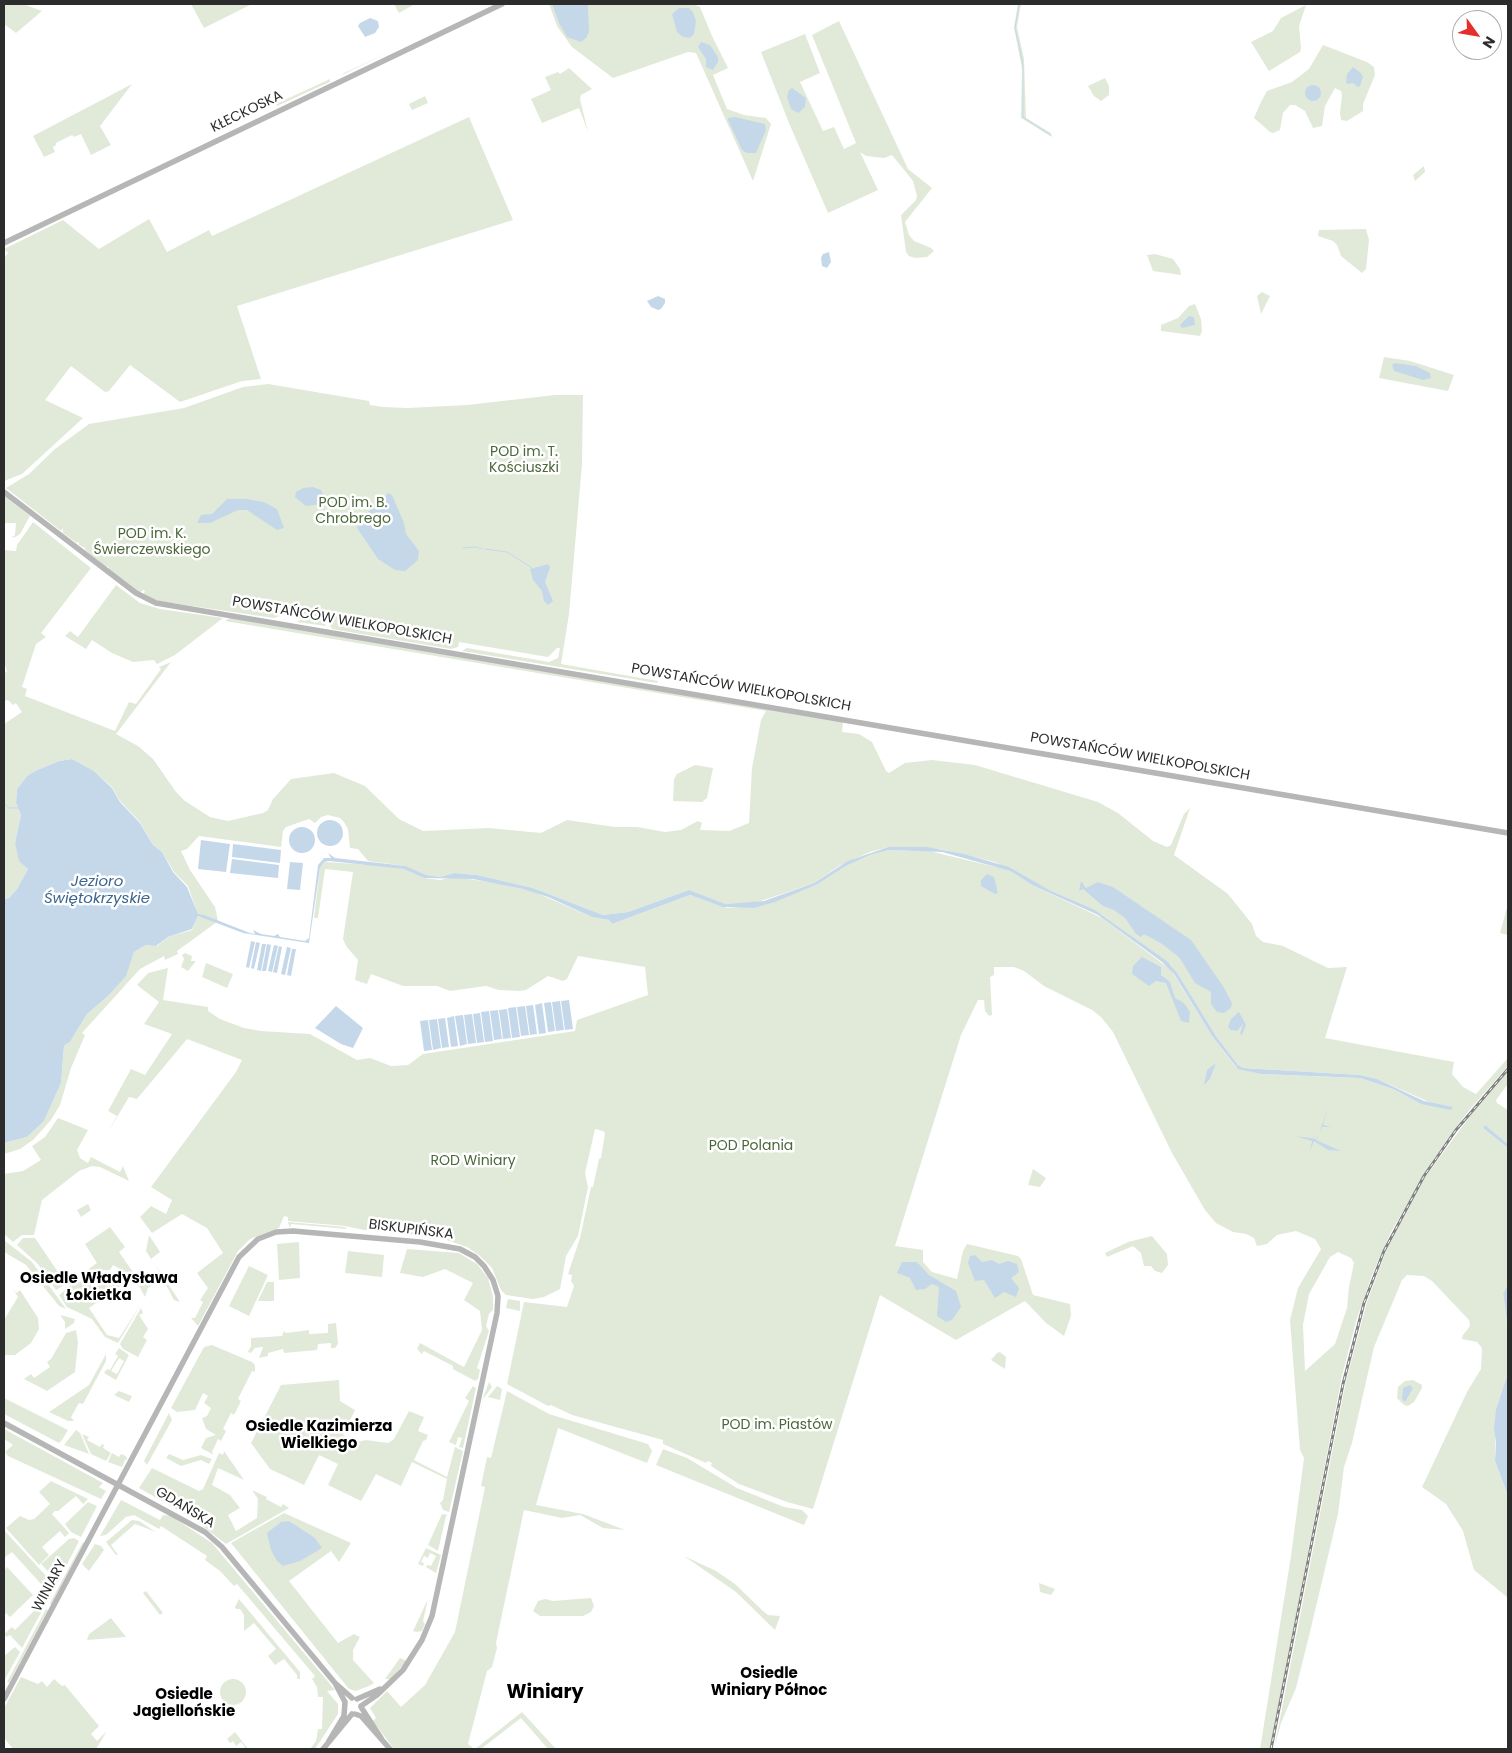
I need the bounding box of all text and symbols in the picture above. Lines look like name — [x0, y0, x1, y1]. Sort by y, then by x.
north arrow — [1452, 10, 1502, 60]
text: N — [1478, 33, 1500, 52]
street label: KŁECKOSKA — [208, 87, 286, 137]
park label: POD im. T. Kościuszki — [489, 444, 559, 477]
park label: POD im. B. Chrobrego — [315, 495, 391, 528]
park label: POD im. K. Świerczewskiego — [93, 526, 211, 558]
street label: POWSTAŃCÓW WIELKOPOLSKICH — [231, 593, 453, 649]
street label: POWSTAŃCÓW WIELKOPOLSKICH — [630, 660, 852, 716]
street label: POWSTAŃCÓW WIELKOPOLSKICH — [1029, 729, 1251, 785]
water label: Jezioro Świętokrzyskie — [44, 873, 150, 908]
park label: POD Polania — [709, 1138, 793, 1154]
park label: ROD Winiary — [430, 1153, 516, 1169]
street label: BISKUPIŃSKA — [368, 1216, 454, 1244]
district label: Osiedle Władysława Łokietka — [20, 1270, 178, 1305]
park label: POD im. Piastów — [721, 1417, 833, 1433]
district label: Osiedle Kazimierza Wielkiego — [246, 1418, 392, 1453]
street label: GDAŃSKA — [152, 1484, 218, 1532]
street label: WINIARY — [29, 1557, 71, 1615]
district label: Osiedle Winiary Północ — [711, 1665, 827, 1700]
district label: Winiary — [506, 1682, 584, 1704]
district label: Osiedle Jagiellońskie — [133, 1686, 235, 1721]

